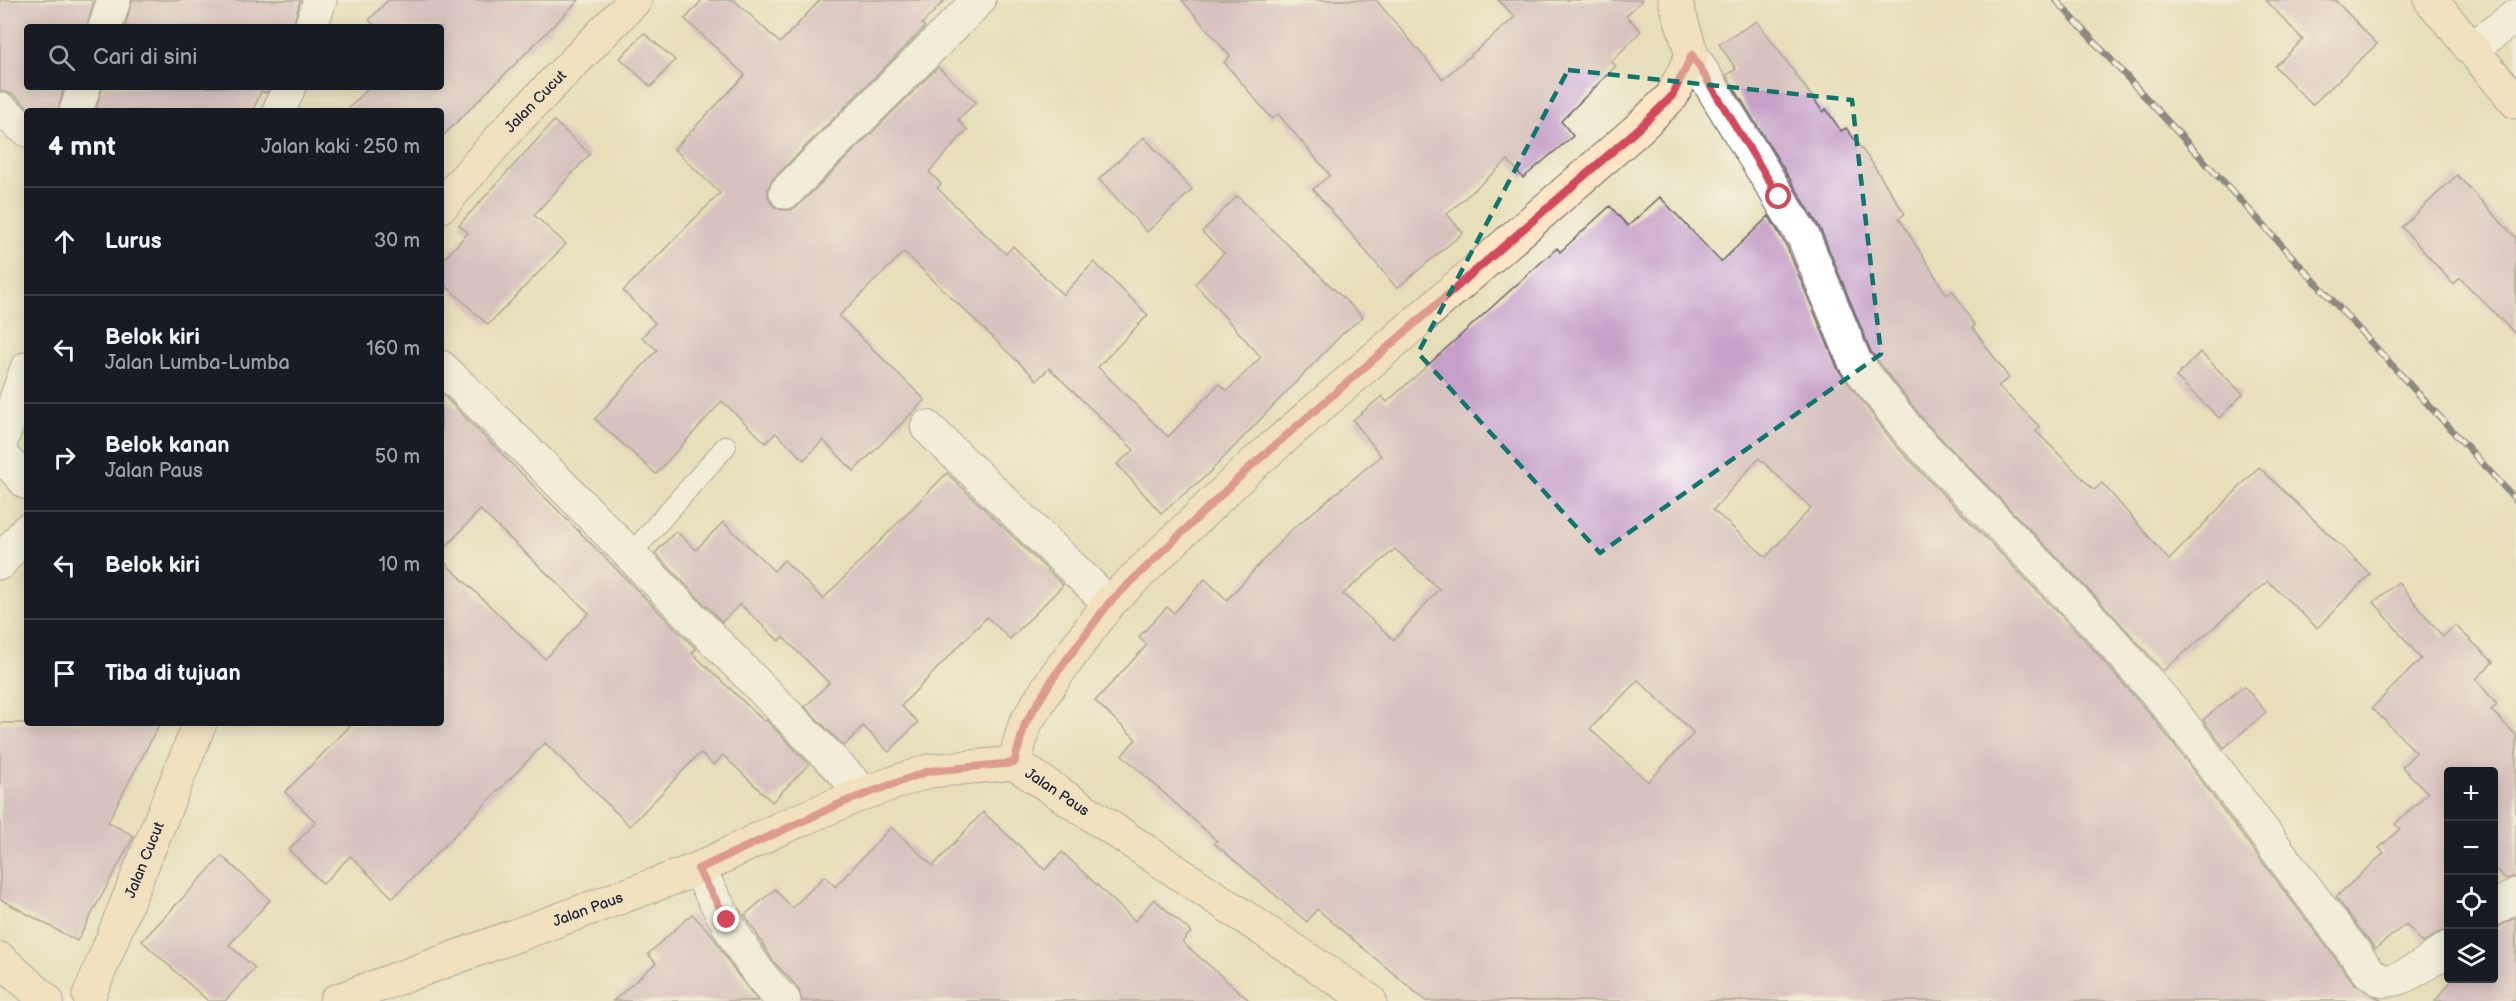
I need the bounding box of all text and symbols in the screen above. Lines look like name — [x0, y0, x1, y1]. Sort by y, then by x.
search box — [24, 24, 444, 90]
icon: search — [45, 41, 78, 74]
text: Cari di sini — [93, 44, 197, 71]
street label: Jalan Cucut — [501, 66, 571, 137]
text: 4 mnt — [48, 132, 116, 163]
text: Jalan kaki · 250 m — [261, 135, 420, 159]
route start — [1765, 183, 1791, 209]
icon: ahead — [48, 225, 81, 258]
text: Lurus — [105, 228, 161, 255]
text: 30 m — [374, 229, 420, 253]
text: Belok kiri — [105, 324, 200, 351]
icon: left — [48, 333, 81, 366]
text: 160 m — [366, 337, 420, 361]
text: Jalan Lumba-Lumba — [105, 351, 290, 375]
text: Belok kanan — [105, 432, 230, 459]
icon: right — [48, 441, 81, 474]
text: 50 m — [375, 445, 420, 469]
text: Jalan Paus — [105, 459, 203, 483]
icon: left — [48, 549, 81, 582]
text: Belok kiri — [105, 552, 200, 579]
text: 10 m — [379, 553, 420, 577]
icon: arrive — [48, 657, 81, 690]
text: Tiba di tujuan — [105, 660, 241, 687]
street label: Jalan Paus — [1021, 764, 1093, 821]
map controls — [2444, 767, 2498, 983]
button: + — [2444, 767, 2498, 821]
street label: Jalan Cucut — [121, 819, 169, 901]
button: − — [2444, 821, 2498, 875]
button: locate — [2444, 875, 2498, 929]
street label: Jalan Paus — [550, 888, 626, 931]
route end — [713, 906, 739, 932]
button: layers — [2444, 929, 2498, 983]

